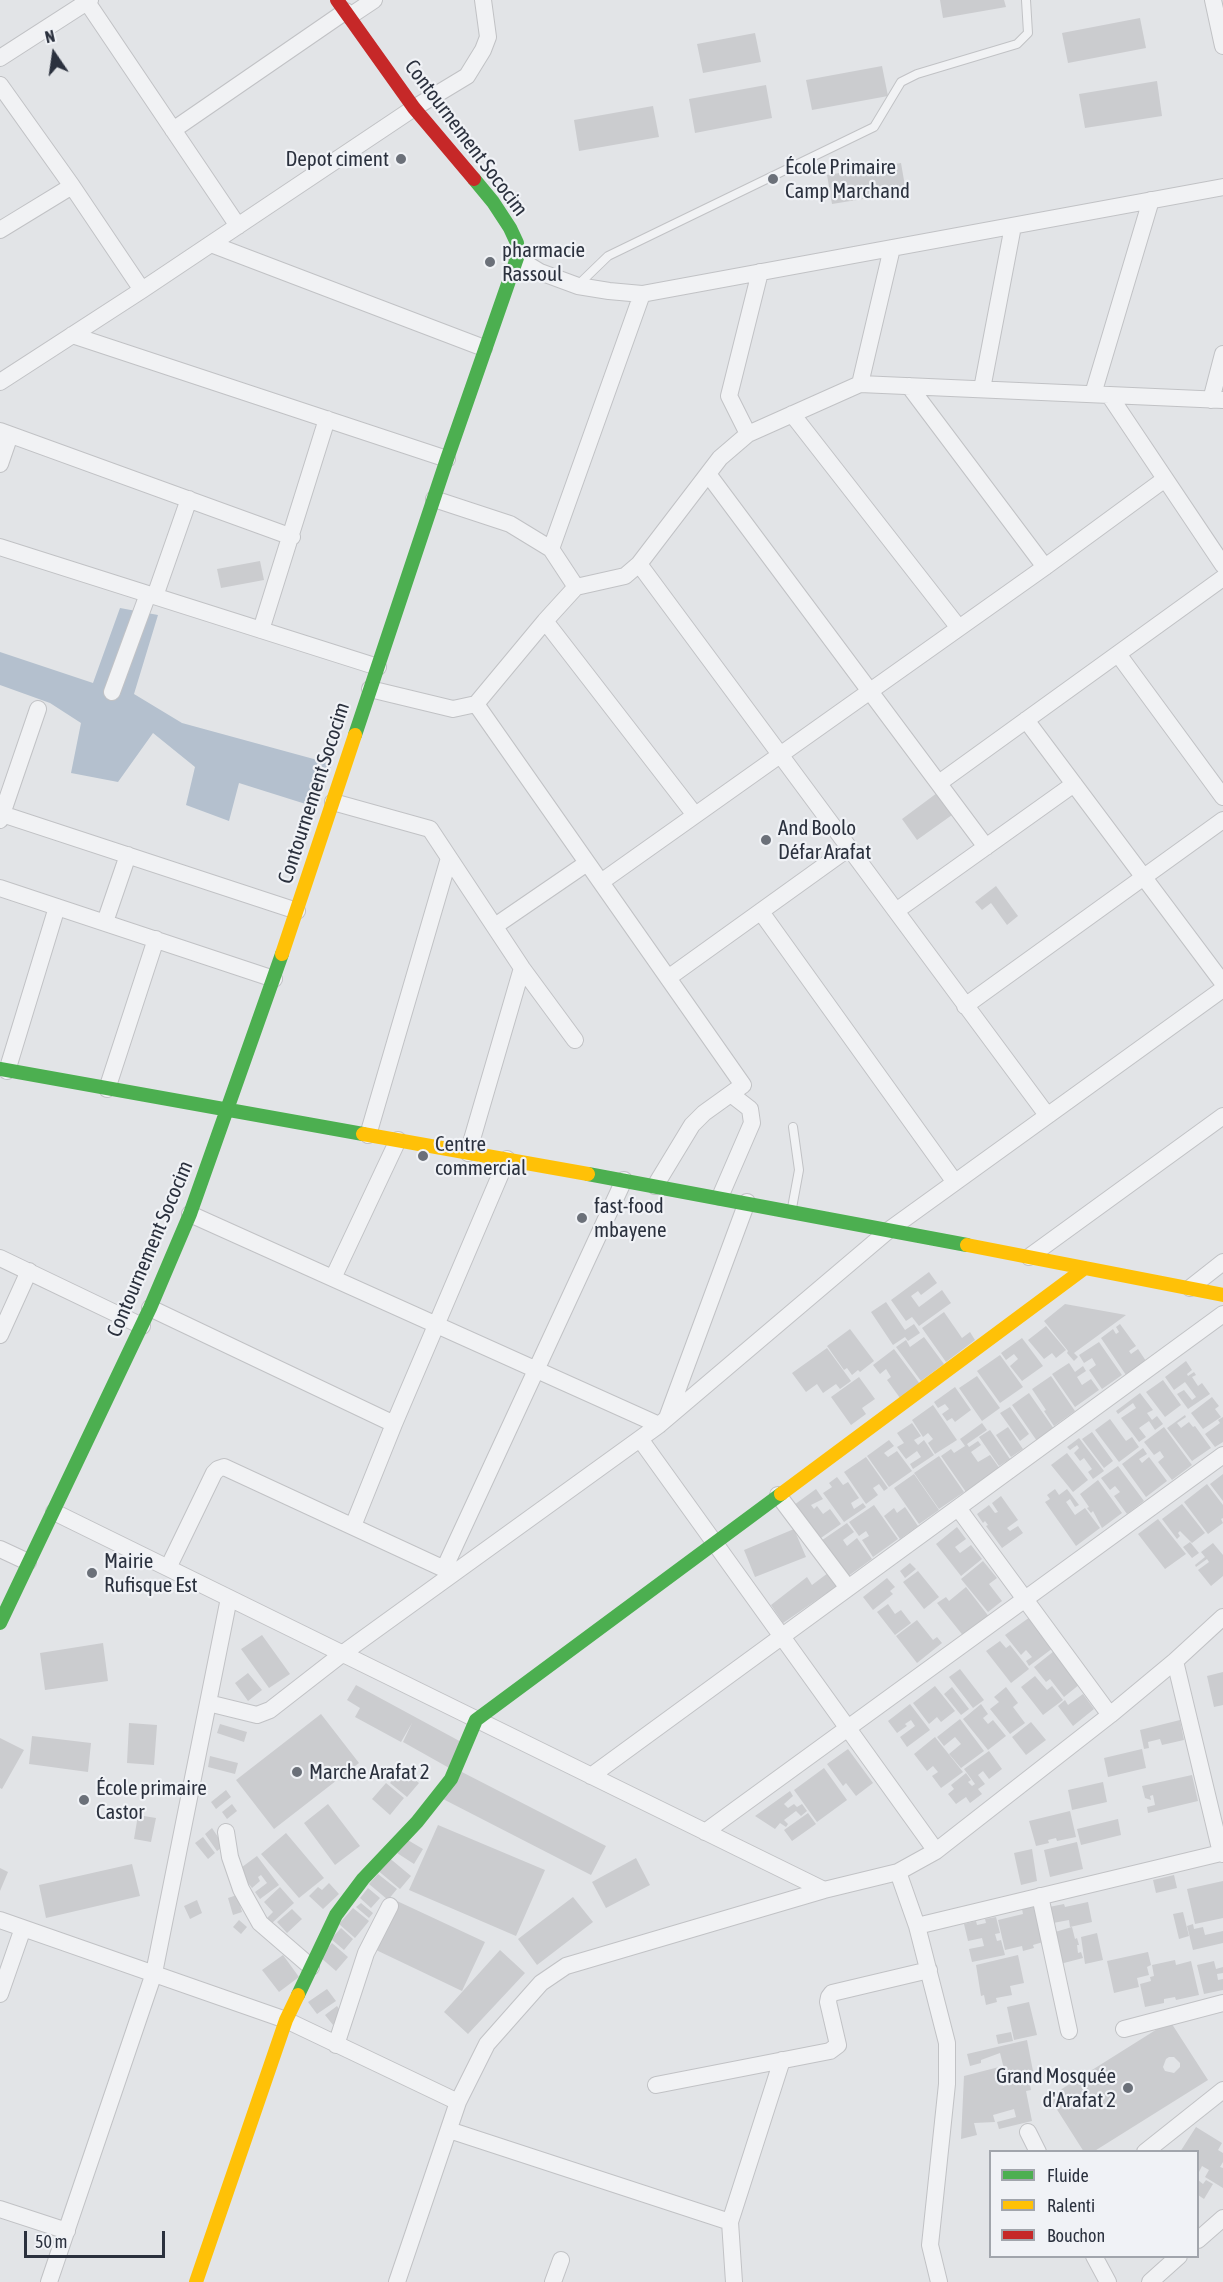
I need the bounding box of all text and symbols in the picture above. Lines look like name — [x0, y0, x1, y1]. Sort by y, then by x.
north arrow — [24, 24, 84, 84]
text: N — [43, 27, 57, 46]
street label: Contournement Sococim — [399, 55, 533, 221]
place label: Depot ciment — [285, 146, 389, 172]
marker: Depot ciment — [394, 152, 408, 166]
place label: École Primaire Camp Marchand — [785, 154, 910, 204]
marker: École Primaire Camp Marchand — [766, 172, 780, 186]
place label: pharmacie Rassoul — [502, 237, 585, 287]
marker: pharmacie Rassoul — [483, 255, 497, 269]
street label: Contournement Sococim — [273, 699, 355, 887]
place label: And Boolo Défar Arafat — [778, 815, 871, 865]
marker: And Boolo Défar Arafat — [759, 833, 773, 847]
place label: Centre commercial — [435, 1131, 527, 1181]
marker: Centre commercial — [416, 1149, 430, 1163]
street label: Contournement Sococim — [101, 1157, 199, 1341]
place label: fast-food mbayene — [594, 1193, 667, 1243]
marker: fast-food mbayene — [575, 1211, 589, 1225]
place label: Mairie Rufisque Est — [104, 1548, 198, 1598]
marker: Mairie Rufisque Est — [85, 1566, 99, 1580]
place label: Marche Arafat 2 — [309, 1759, 430, 1785]
marker: Marche Arafat 2 — [290, 1765, 304, 1779]
place label: École primaire Castor — [96, 1775, 207, 1825]
marker: École primaire Castor — [77, 1793, 91, 1807]
place label: Grand Mosquée d'Arafat 2 — [996, 2063, 1116, 2113]
marker: Grand Mosquée d'Arafat 2 — [1121, 2081, 1135, 2095]
legend — [989, 2150, 1199, 2258]
text: Fluide — [1047, 2165, 1089, 2186]
text: Ralenti — [1047, 2195, 1095, 2216]
scale bar — [27, 2219, 168, 2257]
text: Bouchon — [1047, 2225, 1105, 2246]
text: 50 m — [35, 2231, 67, 2252]

